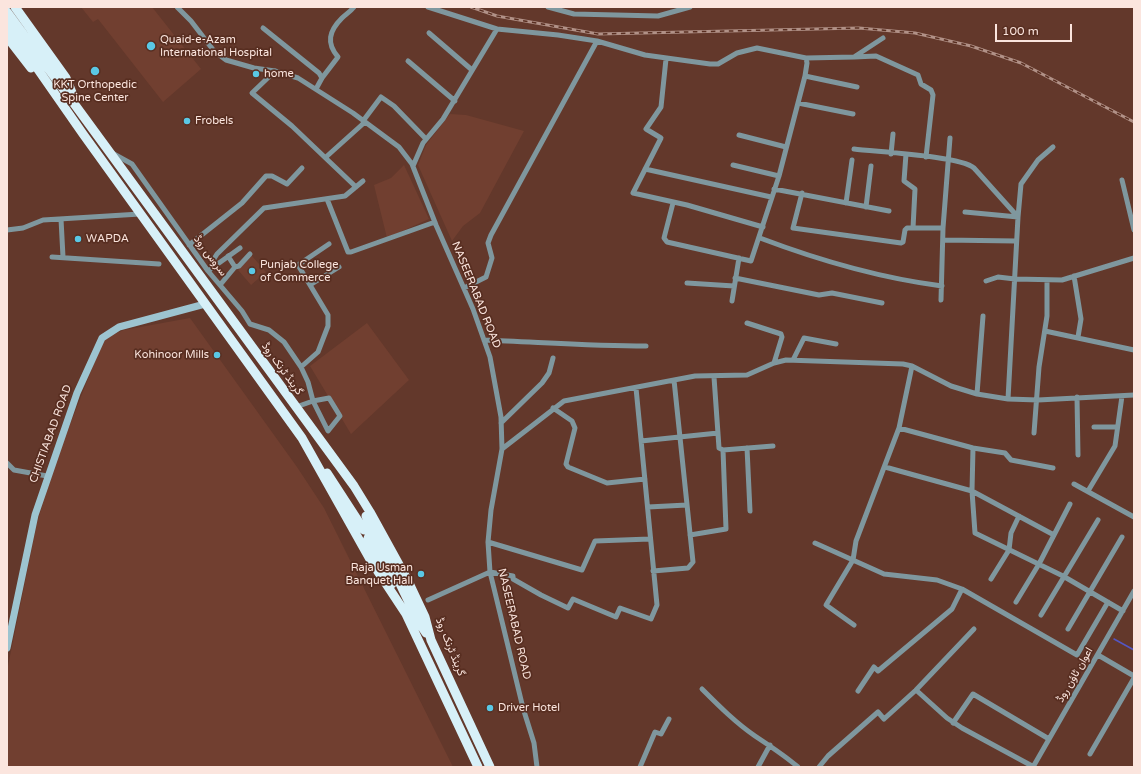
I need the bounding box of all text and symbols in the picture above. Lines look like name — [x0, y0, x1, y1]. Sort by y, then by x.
scale bar — [997, 16, 1074, 42]
text: 100 m — [1002, 24, 1039, 38]
place label: Quaid-e-Azam International Hospital — [160, 33, 272, 59]
marker: Quaid-e-Azam International Hospital — [145, 40, 157, 52]
marker: KKT Orthopedic Spine Center — [89, 65, 101, 77]
place label: home — [264, 67, 294, 81]
marker: home — [251, 69, 261, 79]
place label: KKT Orthopedic Spine Center — [53, 78, 137, 104]
place label: Frobels — [195, 114, 233, 128]
marker: Frobels — [182, 116, 192, 126]
place label: WAPDA — [86, 232, 129, 246]
street label: سروس روڈ — [191, 233, 229, 279]
marker: WAPDA — [73, 234, 83, 244]
street label: NASEERABAD ROAD — [449, 240, 503, 350]
place label: Punjab College of Commerce — [260, 258, 339, 284]
marker: Punjab College of Commerce — [247, 266, 257, 276]
street label: گرینڈ ٹرنک روڈ — [258, 340, 306, 398]
place label: Kohinoor Mills — [134, 348, 209, 362]
marker: Kohinoor Mills — [212, 350, 222, 360]
street label: CHISTIABAD ROAD — [27, 383, 75, 485]
place label: Raja Usman Banquet Hall — [346, 561, 413, 587]
street label: NASEERABAD ROAD — [495, 567, 533, 681]
marker: Raja Usman Banquet Hall — [416, 569, 426, 579]
street label: گرینڈ ٹرنک روڈ — [432, 616, 468, 678]
street label: اعوان ٹاؤن روڈ — [1054, 645, 1096, 705]
place label: Driver Hotel — [498, 701, 560, 715]
marker: Driver Hotel — [485, 703, 495, 713]

